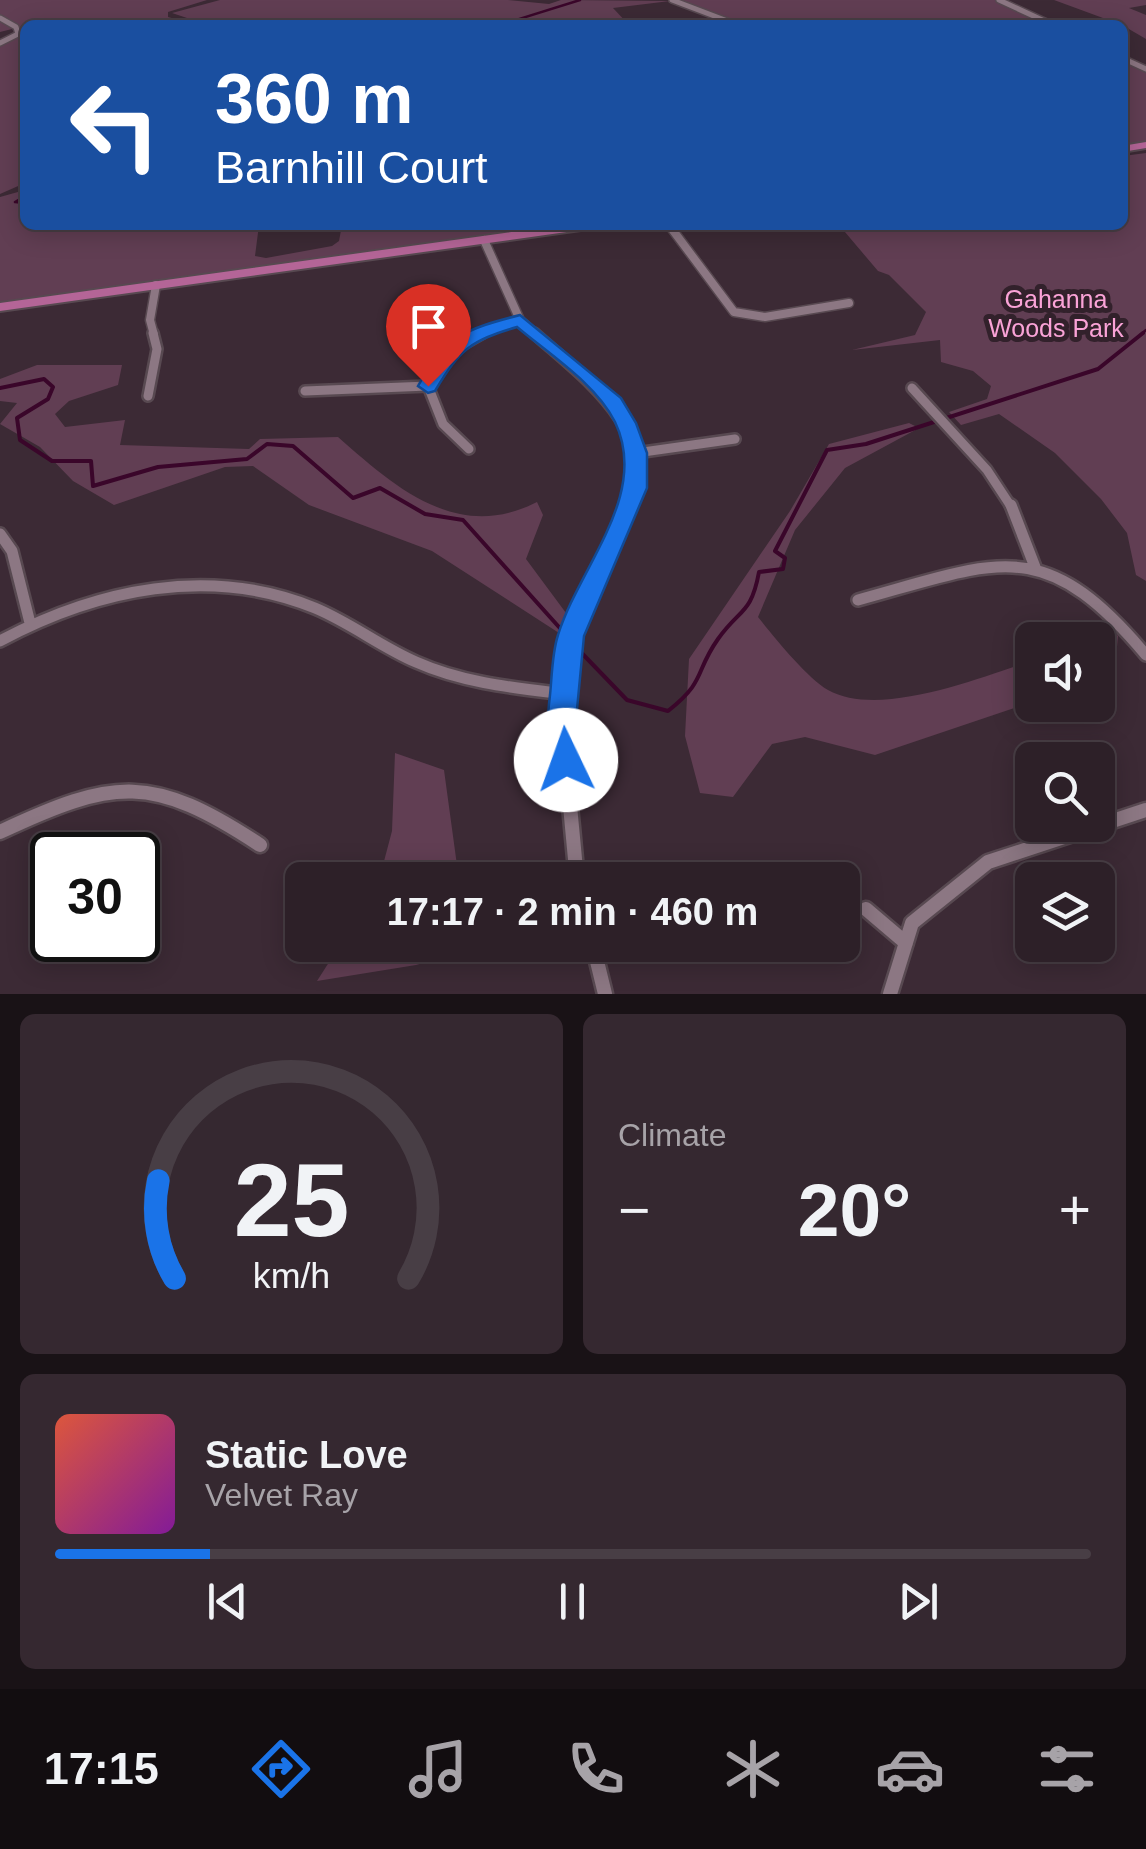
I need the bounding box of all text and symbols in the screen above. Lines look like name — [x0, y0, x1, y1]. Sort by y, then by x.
icon: left — [50, 60, 180, 190]
text: 360 m — [215, 60, 413, 138]
text: Barnhill Court — [215, 142, 488, 193]
pin — [386, 284, 471, 387]
park label: Gahanna Woods Park — [988, 285, 1124, 342]
icon: arrive — [401, 299, 456, 354]
map controls — [1015, 622, 1115, 962]
button: sound — [1015, 622, 1115, 722]
position arrow — [514, 708, 618, 812]
button: search — [1015, 742, 1115, 842]
speed limit sign: 30 — [30, 832, 160, 962]
button: layers — [1015, 862, 1115, 962]
text: 17:17 · 2 min · 460 m — [387, 891, 758, 933]
text: Climate — [618, 1117, 726, 1153]
text: 25 — [234, 1142, 349, 1258]
text: 20° — [798, 1168, 911, 1252]
text: − — [618, 1179, 650, 1241]
text: + — [1059, 1179, 1091, 1241]
text: km/h — [253, 1256, 330, 1296]
text: Static Love — [205, 1434, 408, 1476]
text: Velvet Ray — [205, 1477, 358, 1513]
icon: previous — [200, 1574, 255, 1629]
icon: pause — [545, 1574, 600, 1629]
icon: next — [891, 1574, 946, 1629]
icon: directions — [246, 1734, 316, 1804]
icon: music — [403, 1734, 473, 1804]
icon: phone — [561, 1734, 631, 1804]
icon: climate — [718, 1734, 788, 1804]
icon: car — [875, 1734, 945, 1804]
icon: filters — [1032, 1734, 1102, 1804]
text: 17:15 — [44, 1743, 159, 1794]

